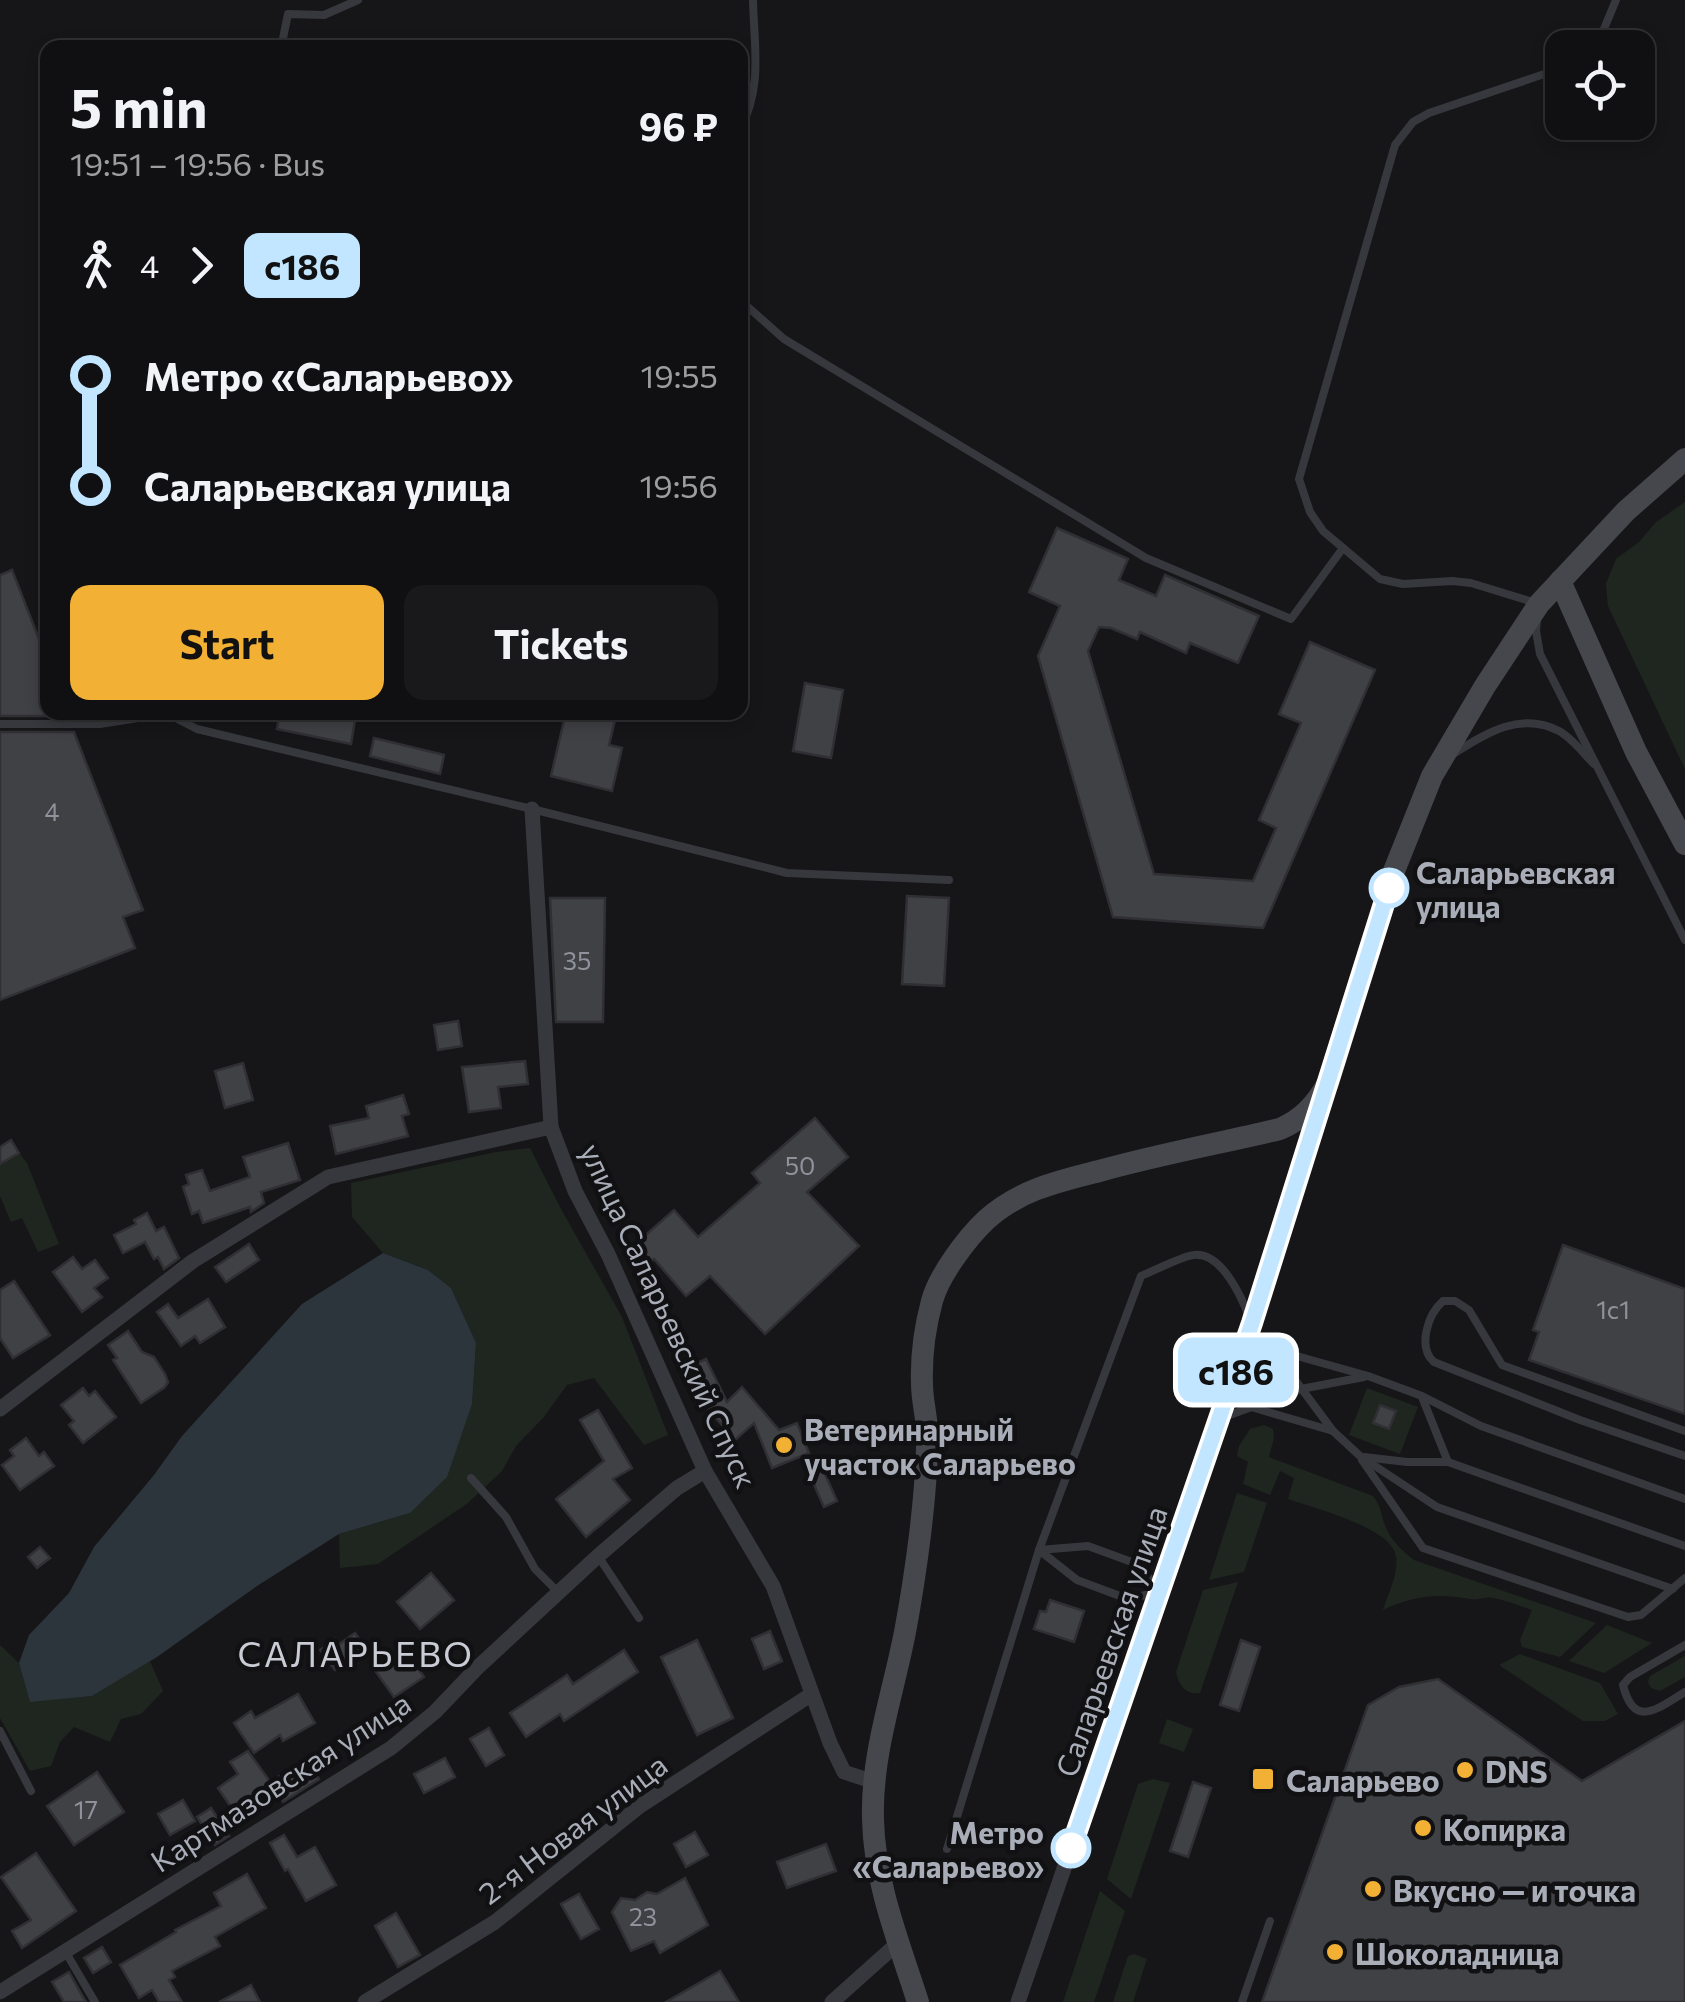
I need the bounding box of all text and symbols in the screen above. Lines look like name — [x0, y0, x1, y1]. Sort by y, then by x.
map controls — [1545, 30, 1655, 140]
button: locate — [1545, 30, 1655, 140]
text: 5 min — [70, 72, 208, 139]
text: 96 ₽ — [639, 102, 718, 149]
text: 19:51 – 19:56 · Bus — [70, 143, 325, 183]
icon: walk — [70, 238, 125, 293]
icon: forward — [174, 238, 229, 293]
text: с186 — [264, 244, 340, 287]
text: 4 — [140, 245, 159, 285]
text: Метро «Саларьево» — [144, 352, 514, 399]
text: 19:55 — [641, 355, 718, 395]
text: Саларьевская улица — [144, 462, 511, 509]
text: 19:56 — [640, 465, 718, 505]
button: Start — [70, 585, 384, 700]
button: Tickets — [404, 585, 718, 700]
house number: 4 — [44, 796, 60, 826]
place label: Саларьевская улица — [1416, 853, 1616, 924]
marker: Саларьевская улица — [1370, 869, 1408, 907]
house number: 35 — [563, 945, 591, 975]
street label: улица Саларьевский Спуск — [574, 1137, 766, 1493]
house number: 50 — [785, 1150, 815, 1180]
house number: 1с1 — [1596, 1294, 1630, 1324]
line badge: с186 — [1166, 1338, 1306, 1402]
text: с186 — [1198, 1349, 1274, 1392]
place label: Ветеринарный участок Саларьево — [804, 1410, 1076, 1481]
marker: Ветеринарный участок Саларьево — [773, 1434, 795, 1456]
street label: Саларьевская улица — [1046, 1501, 1174, 1781]
district label: САЛАРЬЕВО — [238, 1631, 474, 1674]
street label: Картмазовская улица — [143, 1683, 417, 1879]
street label: 2-я Новая улица — [471, 1745, 673, 1911]
place label: DNS — [1485, 1752, 1548, 1789]
marker: DNS — [1454, 1759, 1476, 1781]
place label: Саларьево — [1286, 1761, 1440, 1798]
marker: Саларьево — [1250, 1766, 1276, 1792]
house number: 17 — [74, 1794, 98, 1824]
place label: Копирка — [1443, 1810, 1566, 1847]
place label: Метро «Саларьево» — [852, 1813, 1044, 1884]
marker: Копирка — [1412, 1817, 1434, 1839]
marker: Метро «Саларьево» — [1052, 1829, 1090, 1867]
place label: Вкусно — и точка — [1393, 1871, 1636, 1908]
marker: Вкусно — и точка — [1362, 1878, 1384, 1900]
house number: 23 — [629, 1901, 657, 1931]
place label: Шоколадница — [1355, 1934, 1560, 1971]
marker: Шоколадница — [1324, 1941, 1346, 1963]

